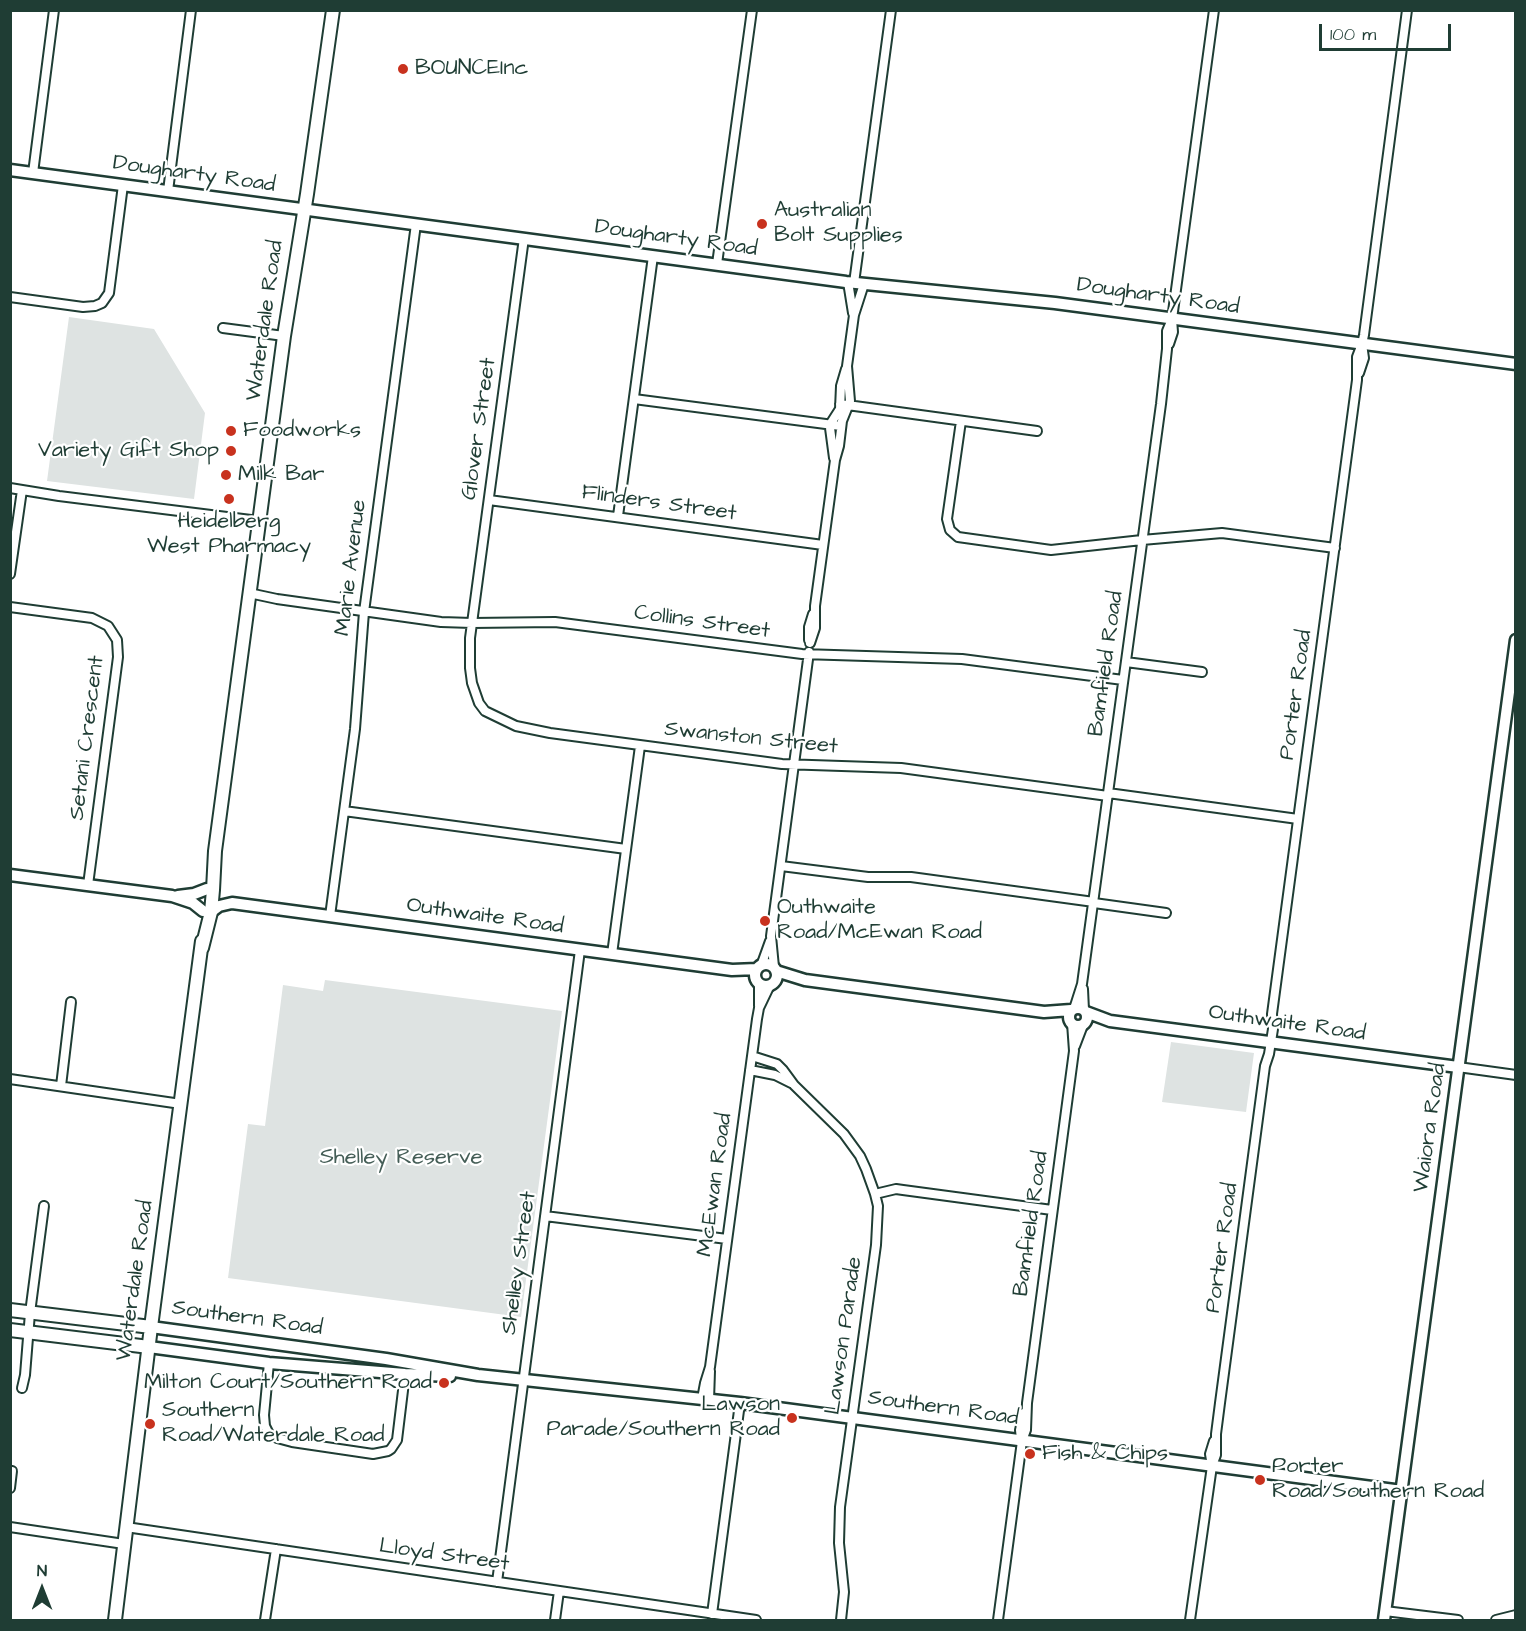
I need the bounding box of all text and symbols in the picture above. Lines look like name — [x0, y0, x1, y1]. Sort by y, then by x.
scale bar — [1322, 12, 1454, 50]
text: 100 m — [1330, 22, 1376, 47]
place label: BOUNCEInc — [415, 56, 528, 82]
marker: BOUNCEInc — [396, 62, 410, 76]
street label: Dougharty Road — [111, 151, 277, 199]
place label: Australian Bolt Supplies — [774, 198, 903, 249]
street label: Dougharty Road — [593, 215, 759, 263]
marker: Australian Bolt Supplies — [755, 217, 769, 231]
street label: Waterdale Road — [242, 239, 290, 403]
street label: Dougharty Road — [1075, 273, 1241, 321]
street label: Glover Street — [457, 356, 503, 502]
place label: Foodworks — [243, 418, 361, 444]
marker: Foodworks — [224, 424, 238, 438]
place label: Variety Gift Shop — [38, 438, 219, 464]
marker: Variety Gift Shop — [224, 444, 238, 458]
place label: Milk Bar — [238, 462, 324, 488]
marker: Milk Bar — [219, 468, 233, 482]
street label: Flinders Street — [580, 480, 738, 528]
marker: Heidelberg West Pharmacy — [222, 492, 236, 506]
street label: Marie Avenue — [331, 498, 373, 638]
place label: Heidelberg West Pharmacy — [147, 509, 311, 560]
street label: Bamfield Road — [1084, 590, 1130, 738]
street label: Collins Street — [632, 600, 772, 646]
street label: Porter Road — [1275, 628, 1319, 762]
street label: Setani Crescent — [65, 654, 111, 822]
street label: Swanston Street — [663, 717, 839, 761]
street label: Outhwaite Road — [405, 893, 565, 941]
place label: Outhwaite Road/McEwan Road — [777, 895, 982, 946]
marker: Outhwaite Road/McEwan Road — [758, 914, 772, 928]
street label: Outhwaite Road — [1207, 1000, 1367, 1048]
street label: Waiora Road — [1409, 1062, 1453, 1194]
street label: McEwan Road — [693, 1112, 739, 1258]
park label: Shelley Reserve — [320, 1145, 482, 1171]
street label: Bamfield Road — [1009, 1150, 1055, 1298]
street label: Porter Road — [1201, 1181, 1245, 1315]
street label: Shelley Street — [497, 1190, 543, 1336]
street label: Waterdale Road — [112, 1199, 160, 1363]
street label: Lawson Parade — [821, 1255, 869, 1417]
street label: Southern Road — [170, 1295, 324, 1343]
place label: Milton Court/Southern Road — [144, 1370, 432, 1396]
marker: Milton Court/Southern Road — [437, 1376, 451, 1390]
street label: Southern Road — [866, 1385, 1020, 1433]
place label: Lawson Parade/Southern Road — [546, 1392, 780, 1444]
place label: Southern Road/Waterdale Road — [162, 1398, 385, 1450]
marker: Lawson Parade/Southern Road — [785, 1411, 799, 1425]
marker: Southern Road/Waterdale Road — [143, 1417, 157, 1431]
place label: Fish & Chips — [1042, 1441, 1168, 1467]
marker: Fish & Chips — [1023, 1447, 1037, 1461]
place label: Porter Road/Southern Road — [1272, 1454, 1484, 1506]
marker: Porter Road/Southern Road — [1253, 1473, 1267, 1487]
street label: Lloyd Street — [377, 1534, 511, 1578]
north arrow — [12, 1559, 72, 1619]
text: N — [37, 1560, 47, 1582]

